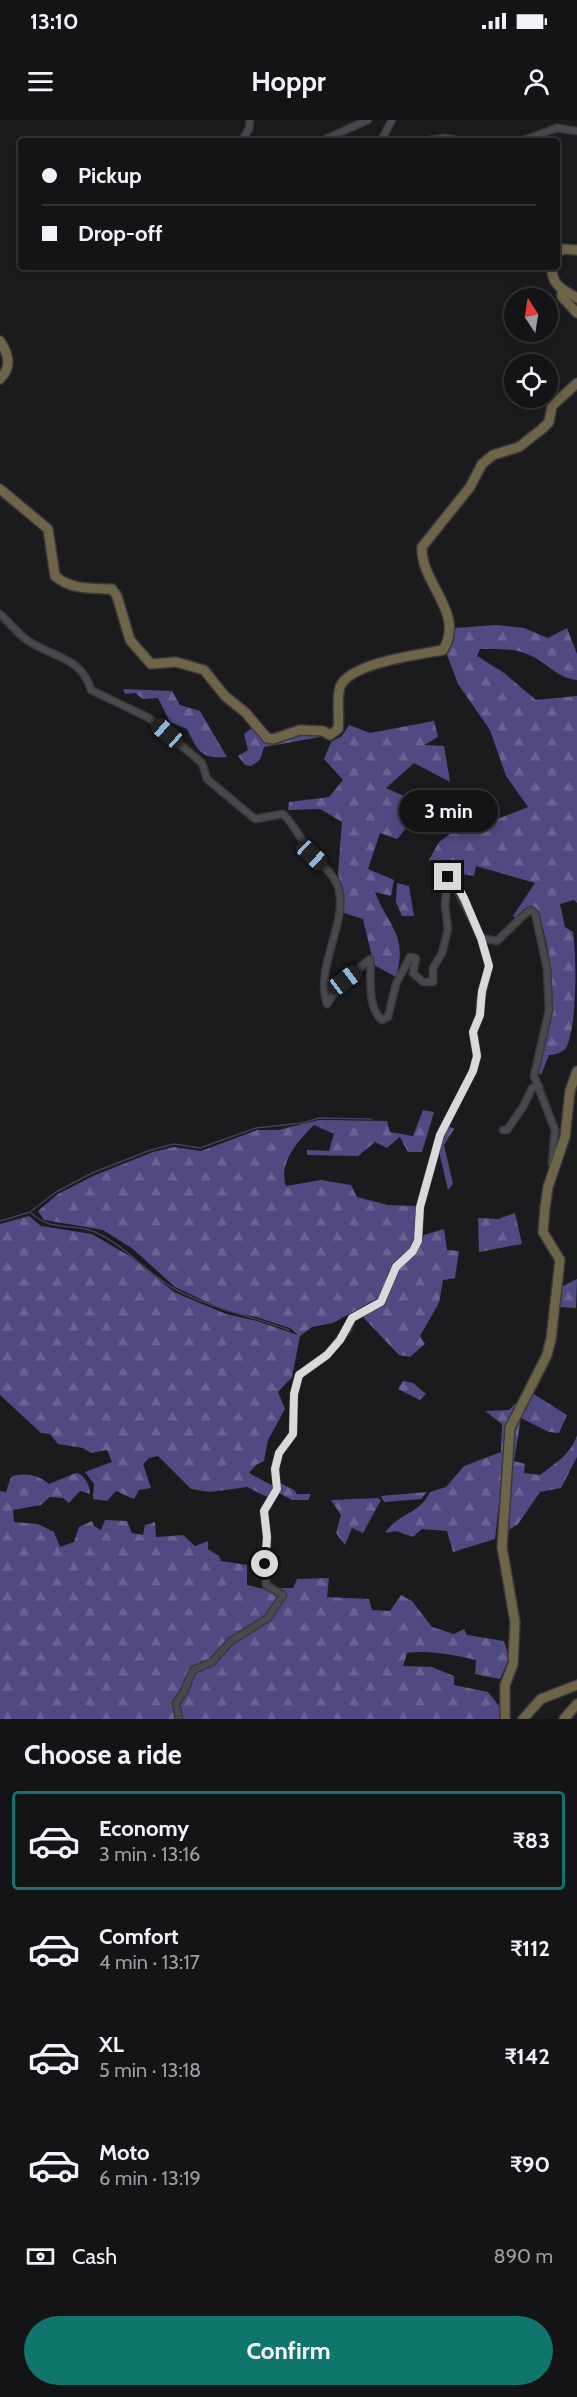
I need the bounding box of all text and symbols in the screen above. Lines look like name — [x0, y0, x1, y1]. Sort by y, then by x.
text: 13:10 — [30, 8, 79, 35]
icon: menu — [24, 65, 57, 98]
text: Hoppr — [251, 65, 326, 98]
icon: person — [520, 65, 553, 98]
text: Pickup — [78, 162, 142, 189]
text: Drop-off — [78, 220, 162, 247]
north arrow — [504, 288, 558, 342]
map controls — [504, 288, 558, 408]
button: locate — [504, 354, 558, 408]
car — [148, 714, 186, 752]
callout: 3 min — [398, 790, 498, 832]
text: 3 min — [424, 799, 473, 823]
car — [293, 836, 331, 874]
route end — [434, 863, 461, 890]
car — [325, 962, 365, 998]
route start — [251, 1550, 278, 1577]
text: Choose a ride — [24, 1738, 182, 1771]
icon: car — [27, 1814, 81, 1868]
text: Economy — [99, 1815, 189, 1842]
text: ₹83 — [513, 1827, 550, 1854]
text: 3 min · 13:16 — [99, 1842, 200, 1866]
icon: car — [27, 1922, 81, 1976]
text: Comfort — [99, 1923, 178, 1950]
text: ₹112 — [510, 1935, 550, 1962]
text: 4 min · 13:17 — [99, 1950, 200, 1974]
icon: car — [27, 2030, 81, 2084]
text: XL — [99, 2031, 124, 2058]
text: ₹142 — [505, 2043, 550, 2070]
text: 5 min · 13:18 — [99, 2058, 201, 2082]
icon: car — [27, 2138, 81, 2192]
text: Moto — [99, 2139, 150, 2166]
text: ₹90 — [510, 2151, 550, 2178]
text: 6 min · 13:19 — [99, 2166, 201, 2190]
icon: cash — [24, 2240, 57, 2273]
text: Cash — [72, 2243, 117, 2270]
text: 890 m — [494, 2244, 553, 2268]
button: Confirm — [24, 2316, 553, 2385]

